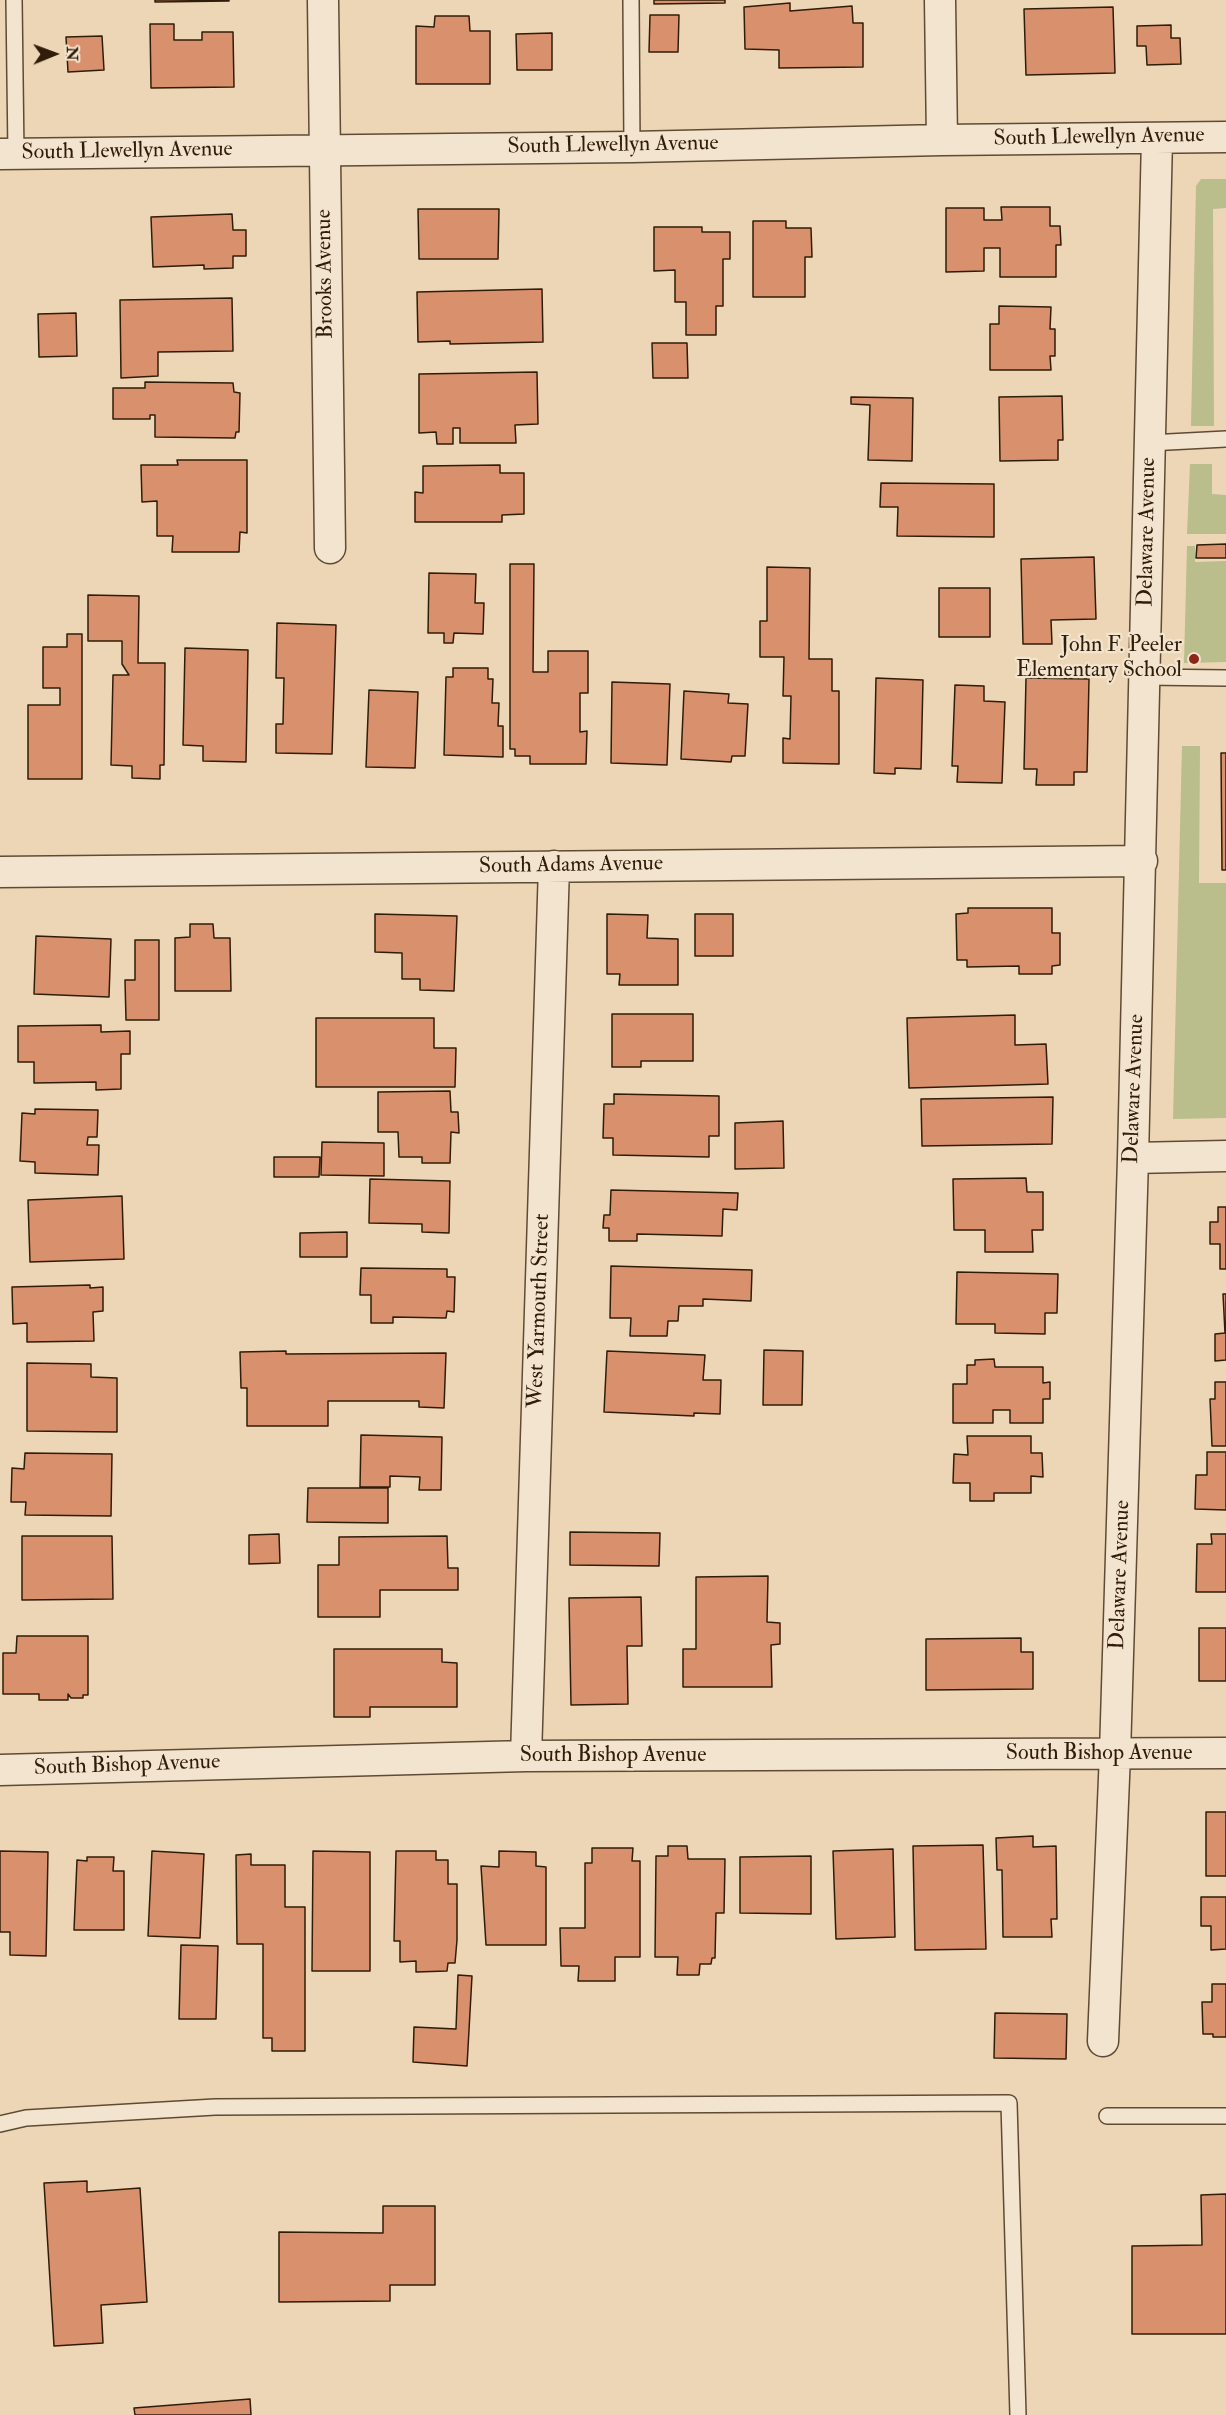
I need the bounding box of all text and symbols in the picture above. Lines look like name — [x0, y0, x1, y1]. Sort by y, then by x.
north arrow — [24, 24, 84, 84]
text: N — [62, 46, 82, 61]
street label: South Llewellyn Avenue — [993, 123, 1205, 153]
street label: South Llewellyn Avenue — [507, 131, 719, 161]
street label: South Llewellyn Avenue — [21, 137, 233, 167]
street label: Brooks Avenue — [312, 209, 340, 339]
street label: Delaware Avenue — [1133, 457, 1163, 607]
place label: John F. Peeler Elementary School — [1016, 633, 1182, 684]
marker: John F. Peeler Elementary School — [1187, 652, 1201, 666]
street label: South Adams Avenue — [479, 851, 663, 881]
street label: Delaware Avenue — [1119, 1014, 1151, 1164]
street label: West Yarmouth Street — [523, 1213, 557, 1409]
street label: Delaware Avenue — [1105, 1500, 1137, 1650]
street label: South Bishop Avenue — [1006, 1741, 1192, 1767]
street label: South Bishop Avenue — [520, 1743, 706, 1769]
street label: South Bishop Avenue — [33, 1750, 221, 1782]

